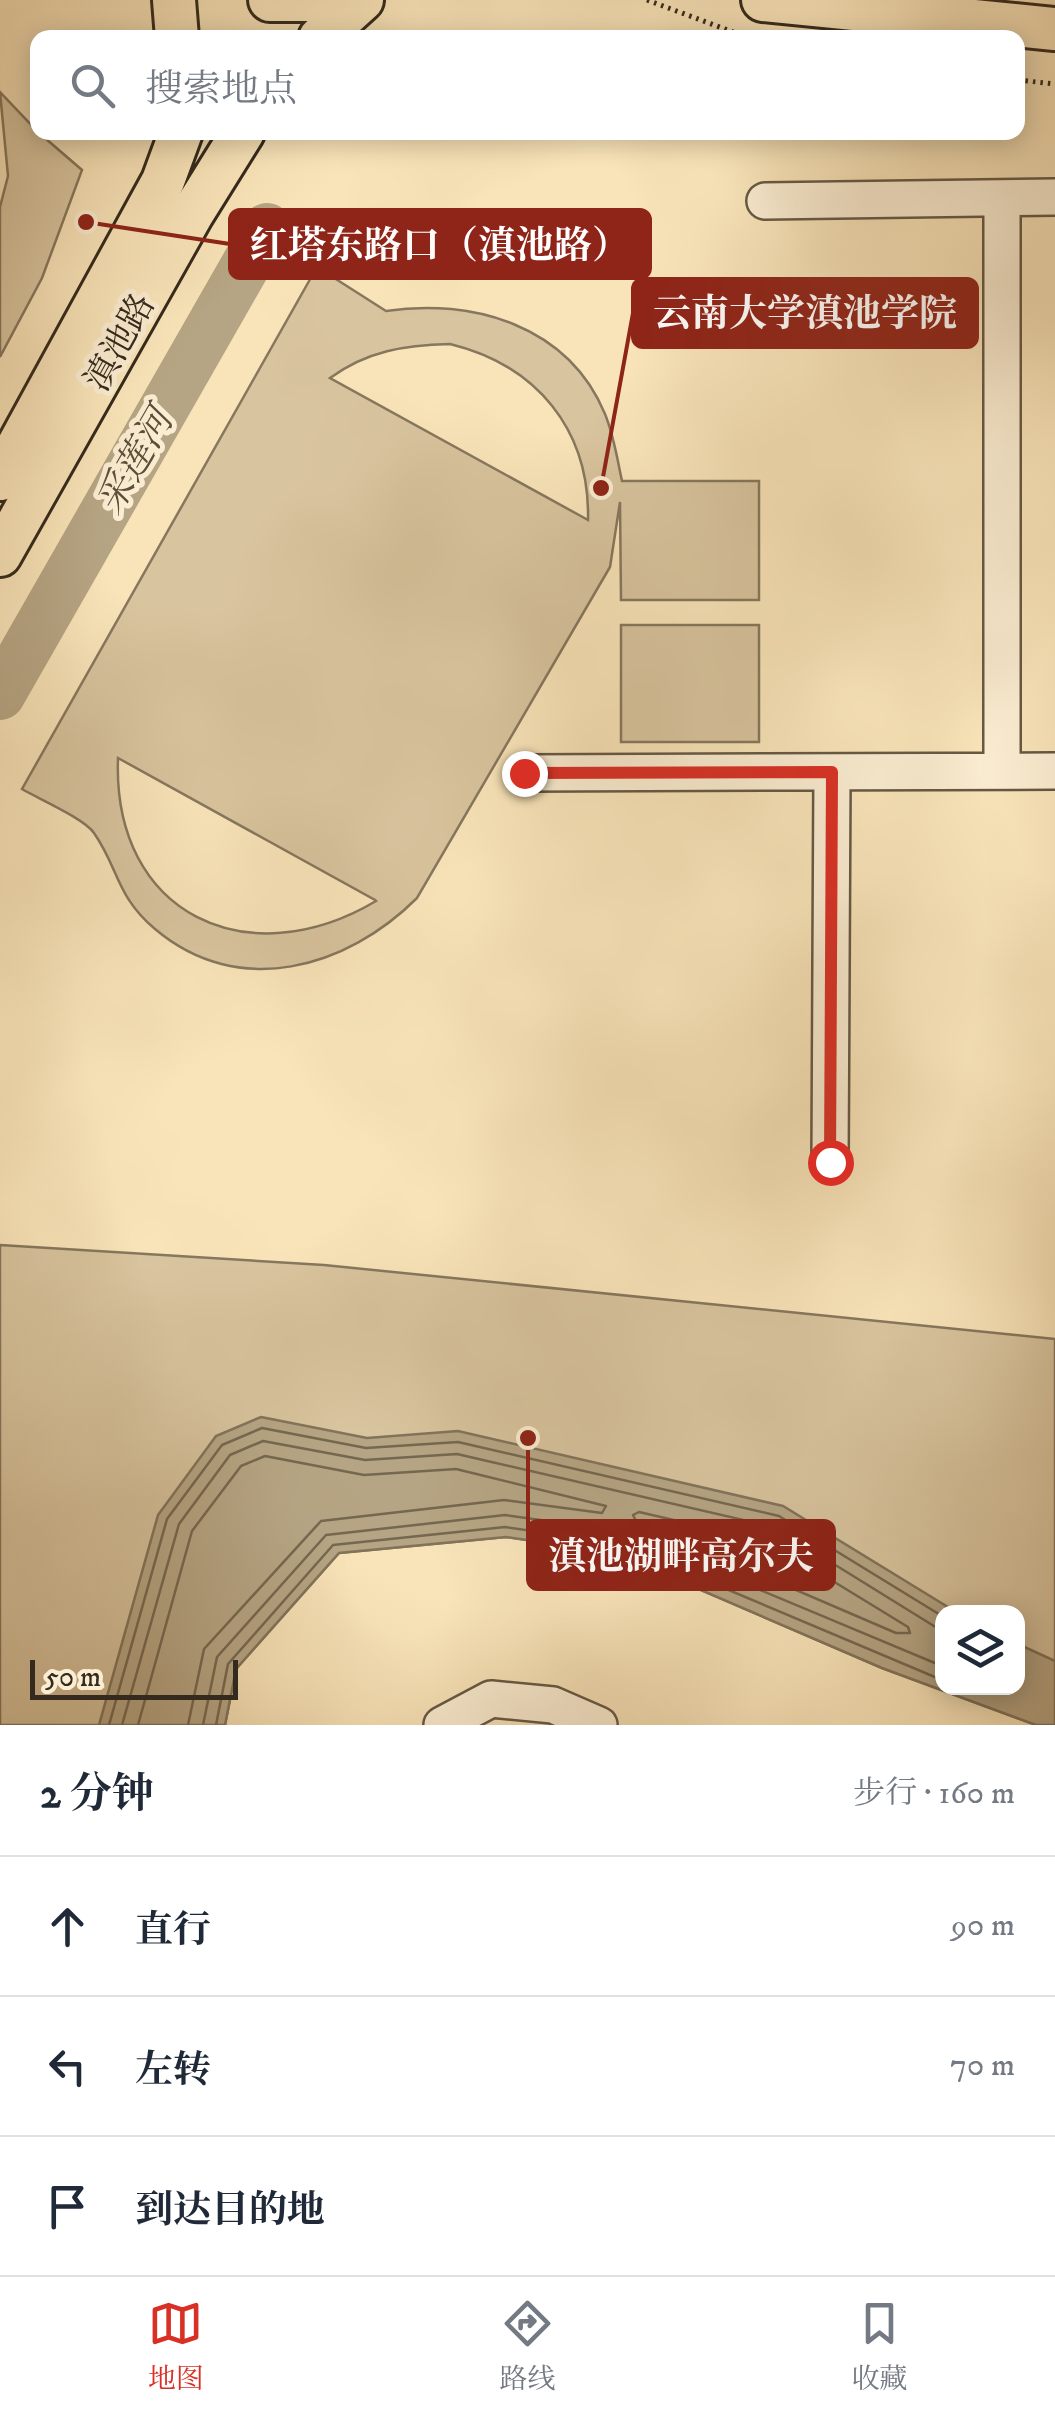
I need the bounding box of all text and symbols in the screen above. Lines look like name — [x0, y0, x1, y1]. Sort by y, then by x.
search box — [30, 30, 1025, 140]
icon: search — [65, 58, 120, 113]
text: 搜索地点 — [145, 66, 297, 114]
callout: 红塔东路口（滇池路） — [230, 210, 650, 278]
text: 红塔东路口（滇池路） — [250, 223, 630, 271]
callout: 云南大学滇池学院 — [633, 279, 977, 347]
street label: 滇池路 — [76, 286, 165, 400]
text: 云南大学滇池学院 — [653, 291, 957, 339]
water label: 采莲河 — [86, 395, 188, 523]
route end — [502, 751, 548, 797]
route start — [808, 1140, 854, 1186]
callout: 滇池湖畔高尔夫 — [528, 1521, 834, 1589]
text: 滇池湖畔高尔夫 — [548, 1534, 814, 1582]
map controls — [935, 1605, 1025, 1695]
button: layers — [935, 1605, 1025, 1695]
scale bar — [30, 1655, 238, 1700]
text: 50 m — [45, 1660, 101, 1695]
text: 2 分钟 — [40, 1769, 154, 1821]
text: 步行 · 160 m — [853, 1774, 1015, 1814]
icon: ahead — [40, 1899, 95, 1954]
text: 90 m — [951, 1906, 1015, 1946]
text: 直行 — [135, 1907, 211, 1955]
icon: left — [40, 2039, 95, 2094]
text: 70 m — [950, 2046, 1015, 2086]
text: 左转 — [135, 2047, 211, 2095]
icon: arrive — [40, 2179, 95, 2234]
text: 到达目的地 — [135, 2187, 325, 2235]
tab: 地图 — [148, 2296, 204, 2397]
tab: 路线 — [499, 2296, 555, 2397]
tab: 收藏 — [851, 2296, 907, 2397]

